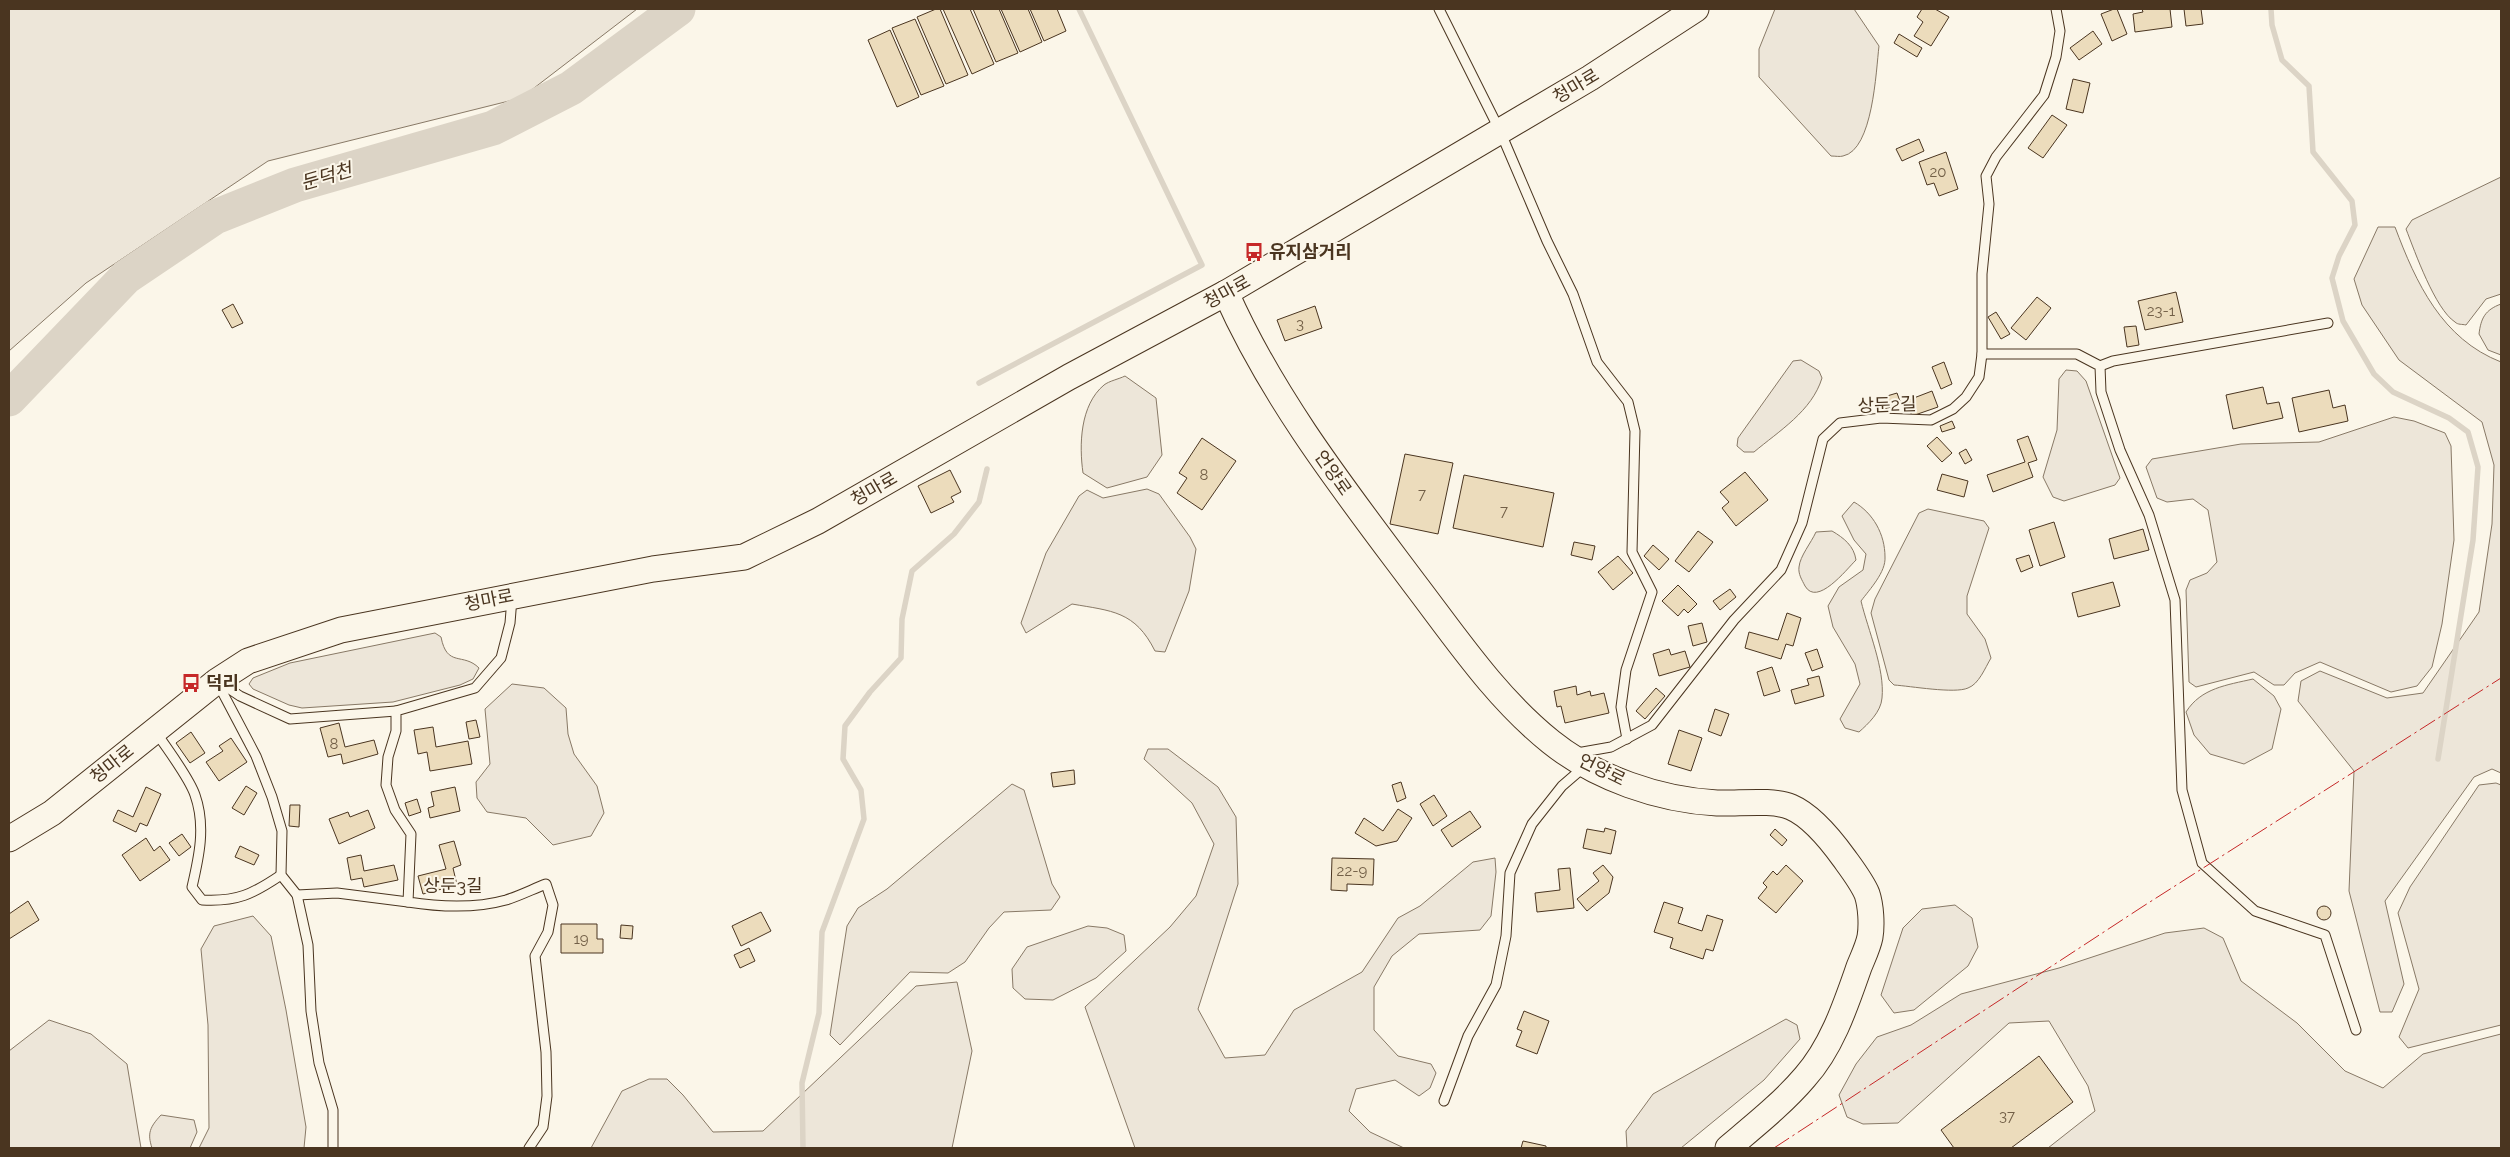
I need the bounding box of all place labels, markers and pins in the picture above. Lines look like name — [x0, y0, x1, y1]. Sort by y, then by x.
bus stop icon: 유지삼거리 — [1243, 241, 1265, 263]
place label: 유지삼거리 — [1269, 241, 1352, 262]
bus stop icon: 덕리 — [180, 672, 202, 694]
place label: 덕리 — [206, 672, 239, 693]

